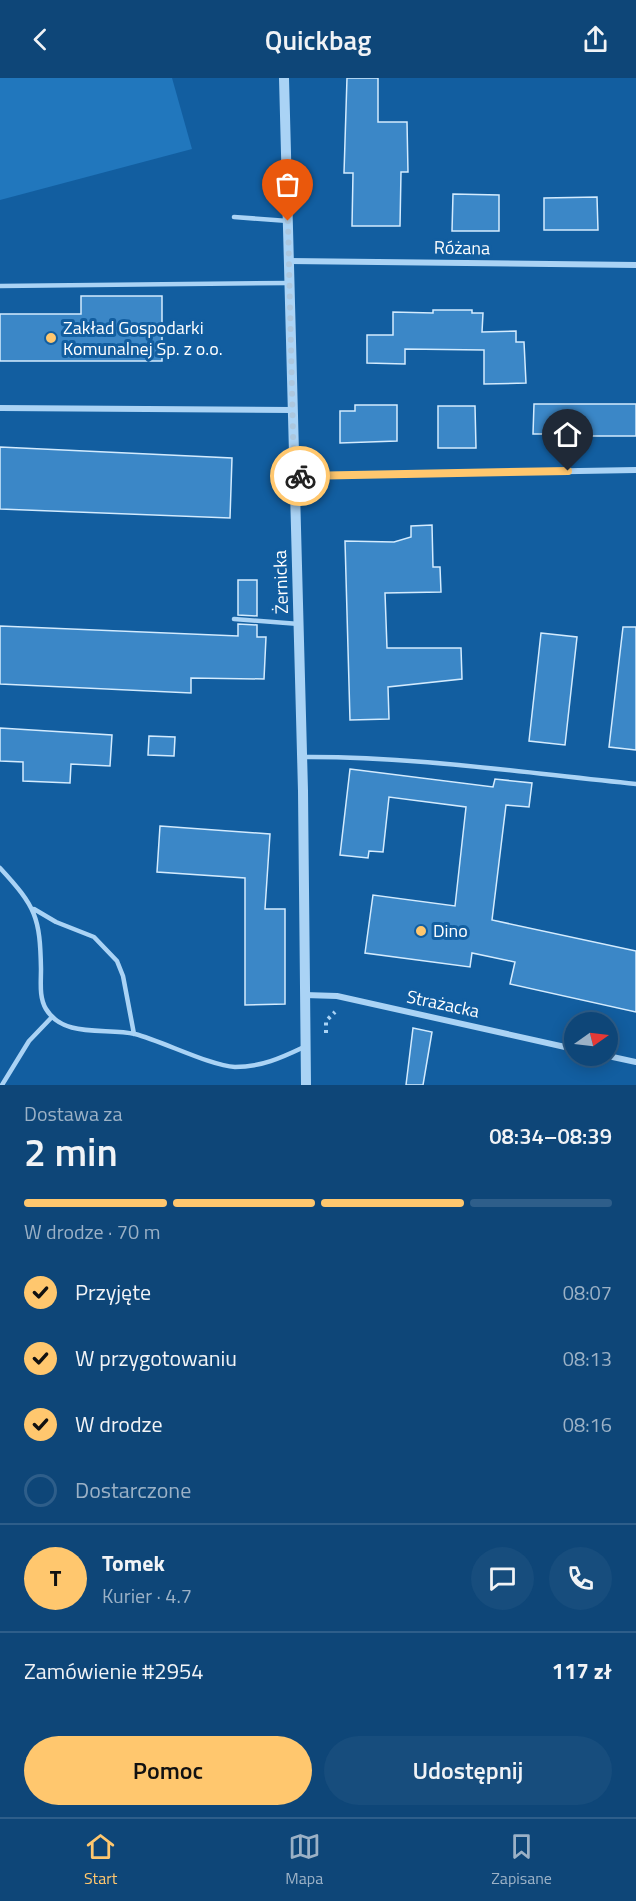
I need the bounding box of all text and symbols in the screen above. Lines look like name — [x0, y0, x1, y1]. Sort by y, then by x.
text: Quickbag — [265, 19, 371, 60]
icon: back — [24, 23, 57, 56]
icon: share — [579, 23, 612, 56]
pin — [262, 159, 313, 221]
icon: bag — [271, 168, 304, 201]
street label: Różana — [434, 234, 490, 261]
place label: Zakład Gospodarki Komunalnej Sp. z o.o. — [63, 314, 223, 362]
marker: Zakład Gospodarki Komunalnej Sp. z o.o. — [44, 331, 58, 345]
pin — [542, 409, 593, 471]
icon: home — [551, 418, 584, 451]
courier — [270, 446, 330, 506]
icon: bike — [284, 460, 317, 493]
street label: Żernicka — [266, 550, 295, 614]
place label: Dino — [433, 917, 468, 944]
marker: Dino — [414, 924, 428, 938]
street label: Strażacka — [404, 983, 482, 1024]
north arrow — [564, 1012, 618, 1066]
map controls — [564, 1012, 618, 1066]
text: Dostawa za — [24, 1098, 122, 1129]
text: 08:34–08:39 — [489, 1119, 612, 1153]
text: 2 min — [24, 1122, 118, 1181]
text: W drodze · 70 m — [24, 1216, 160, 1247]
text: Przyjęte — [75, 1275, 151, 1309]
icon: check — [24, 1276, 57, 1309]
text: 08:07 — [563, 1277, 612, 1308]
text: W przygotowaniu — [75, 1341, 237, 1375]
icon: check — [24, 1342, 57, 1375]
text: 08:13 — [563, 1343, 612, 1374]
text: W drodze — [75, 1407, 163, 1441]
icon: check — [24, 1408, 57, 1441]
text: 08:16 — [563, 1409, 612, 1440]
text: Dostarczone — [75, 1473, 191, 1507]
text: Tomek — [102, 1546, 165, 1580]
button: chat — [471, 1547, 534, 1610]
button: phone — [549, 1547, 612, 1610]
text: T — [50, 1561, 61, 1595]
text: Kurier · 4.7 — [102, 1580, 192, 1611]
text: Zamówienie #2954 — [24, 1654, 204, 1688]
text: 117 zł — [552, 1654, 612, 1688]
button: Pomoc — [24, 1736, 312, 1805]
button: Udostępnij — [324, 1736, 612, 1805]
tab: Start — [84, 1830, 117, 1890]
tab: Mapa — [285, 1830, 323, 1890]
tab: Zapisane — [491, 1830, 552, 1890]

